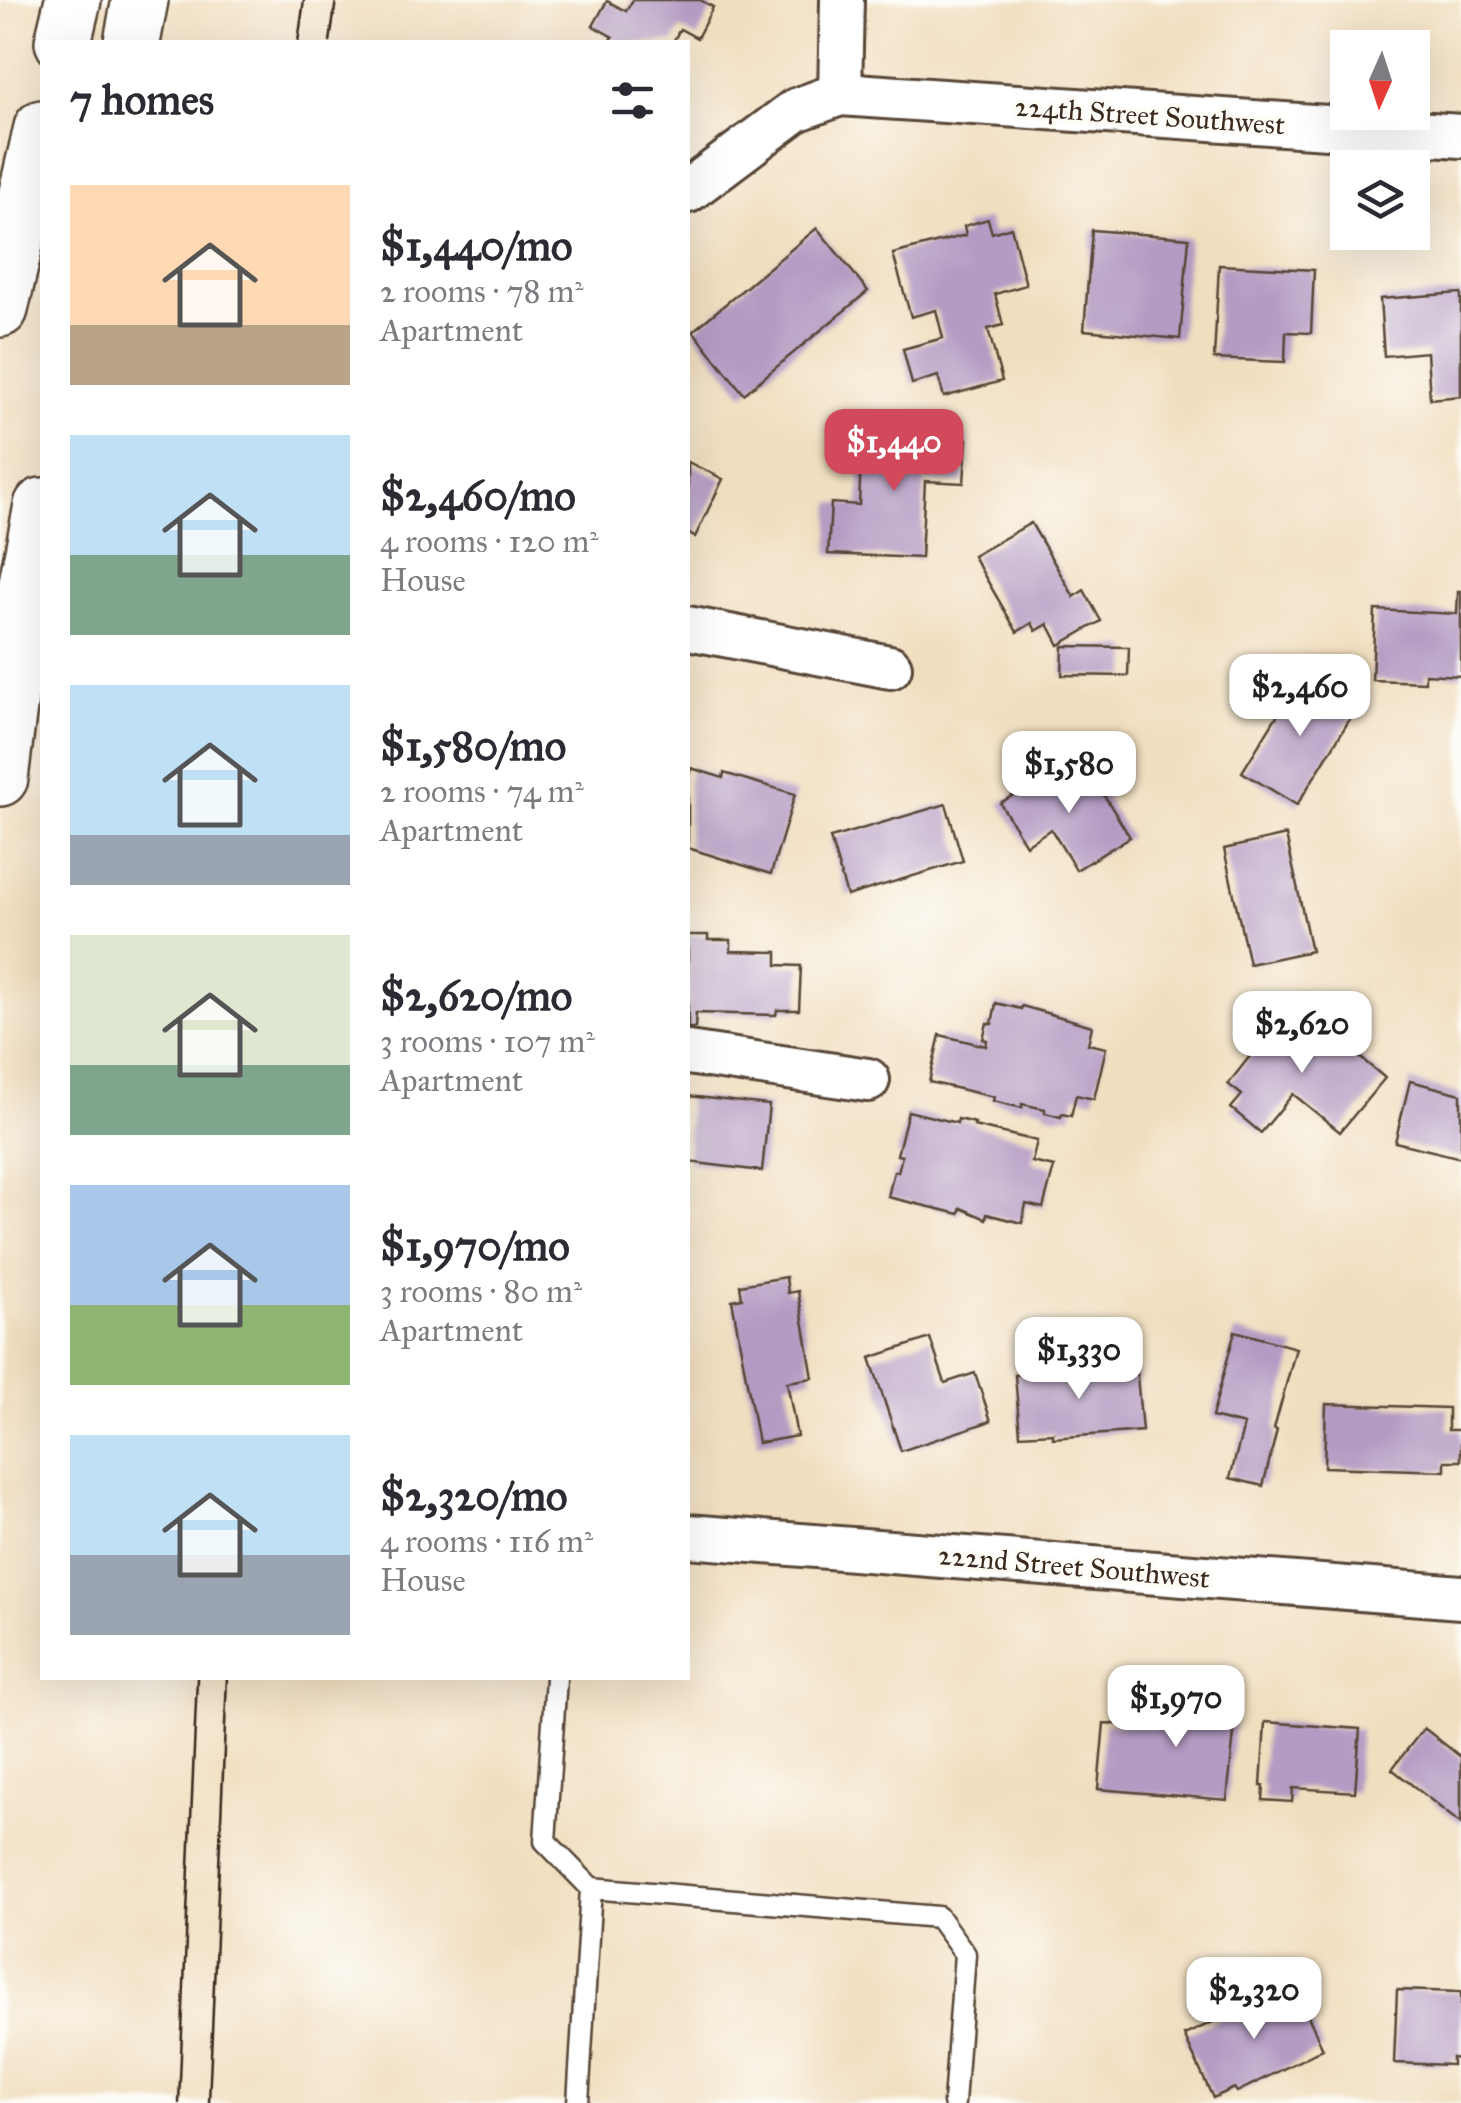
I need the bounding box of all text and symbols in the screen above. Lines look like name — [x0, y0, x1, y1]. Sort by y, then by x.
north arrow — [1330, 30, 1430, 130]
map controls — [1330, 30, 1430, 250]
icon: filters — [605, 73, 660, 128]
text: 7 homes — [70, 74, 214, 126]
street label: 224th Street Southwest — [1014, 89, 1286, 142]
button: layers — [1330, 150, 1430, 250]
text: $1,440/mo — [380, 220, 573, 272]
icon: home — [150, 225, 270, 345]
text: 2 rooms · 78 m² — [380, 272, 584, 311]
text: Apartment — [380, 311, 523, 350]
pin: $1,440 — [813, 409, 975, 494]
text: $1,440 — [847, 422, 942, 461]
text: $2,460/mo — [380, 470, 576, 522]
icon: home — [150, 475, 270, 595]
text: 4 rooms · 120 m² — [380, 522, 599, 561]
text: House — [380, 561, 466, 600]
pin: $2,460 — [1219, 654, 1381, 739]
text: $2,460 — [1251, 667, 1349, 706]
text: $1,580/mo — [380, 720, 566, 772]
icon: home — [150, 725, 270, 845]
pin: $1,580 — [988, 731, 1150, 816]
text: $1,580 — [1024, 744, 1114, 783]
text: 2 rooms · 74 m² — [380, 772, 584, 811]
text: Apartment — [380, 811, 523, 850]
text: $2,620/mo — [380, 970, 572, 1022]
icon: home — [150, 975, 270, 1095]
pin: $2,620 — [1221, 991, 1383, 1076]
text: $2,620 — [1255, 1004, 1349, 1043]
text: 3 rooms · 107 m² — [380, 1022, 595, 1061]
text: Apartment — [380, 1061, 523, 1100]
text: $1,970/mo — [380, 1220, 570, 1272]
icon: home — [150, 1225, 270, 1345]
text: 3 rooms · 80 m² — [380, 1272, 582, 1311]
text: Apartment — [380, 1311, 523, 1350]
pin: $1,330 — [998, 1317, 1160, 1402]
text: $1,330 — [1037, 1330, 1121, 1369]
text: $2,320/mo — [380, 1470, 568, 1522]
icon: home — [150, 1475, 270, 1595]
text: 4 rooms · 116 m² — [380, 1522, 593, 1561]
street label: 222nd Street Southwest — [937, 1537, 1211, 1596]
text: House — [380, 1561, 466, 1600]
pin: $1,970 — [1095, 1665, 1257, 1750]
text: $1,970 — [1130, 1678, 1222, 1717]
pin: $2,320 — [1173, 1957, 1335, 2042]
text: $2,320 — [1208, 1970, 1300, 2009]

